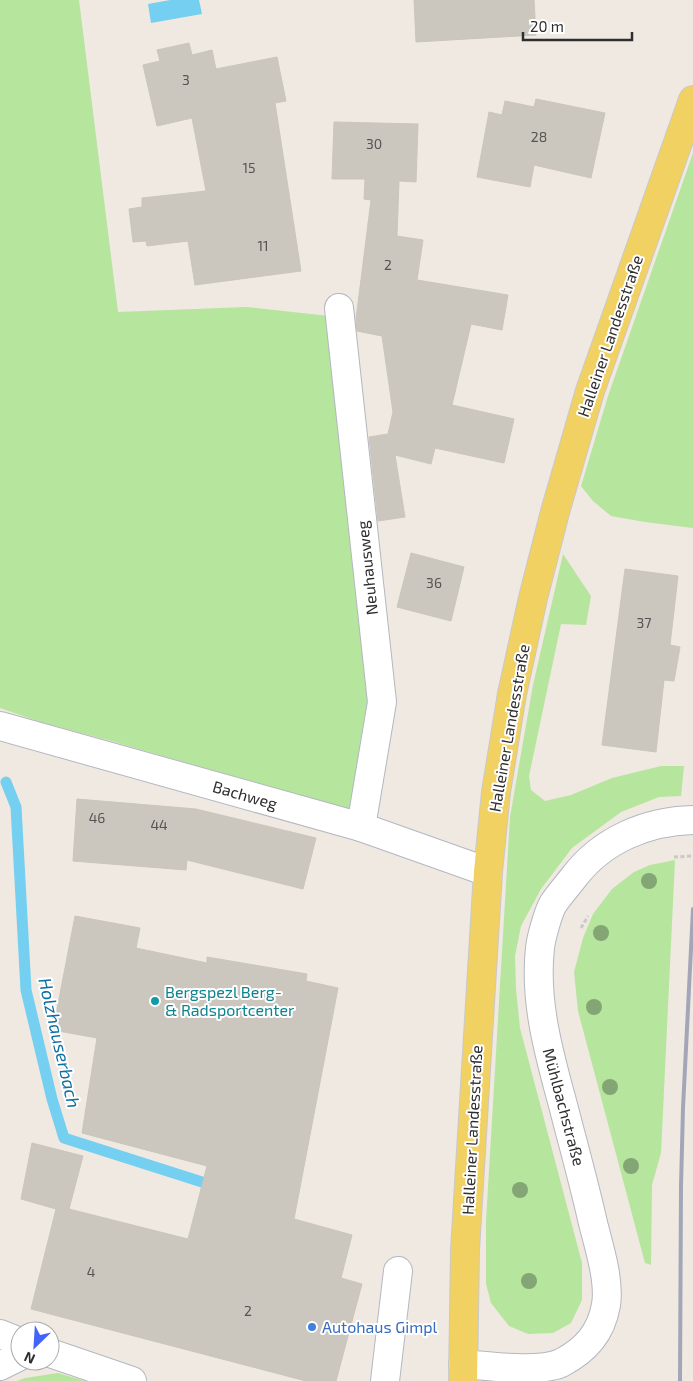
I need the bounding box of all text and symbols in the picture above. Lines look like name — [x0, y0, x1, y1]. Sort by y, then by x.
scale bar — [523, 10, 632, 42]
text: 20 m — [530, 17, 564, 35]
house number: 3 — [182, 71, 190, 88]
house number: 28 — [531, 128, 547, 145]
house number: 30 — [366, 135, 382, 152]
house number: 15 — [242, 159, 256, 176]
house number: 11 — [257, 237, 269, 254]
street label: Halleiner Landesstraße — [573, 252, 646, 419]
house number: 2 — [384, 256, 392, 273]
street label: Neuhausweg — [352, 520, 381, 616]
house number: 36 — [426, 574, 442, 591]
house number: 37 — [637, 614, 651, 631]
street label: Halleiner Landesstraße — [484, 643, 533, 813]
street label: Bachweg — [211, 776, 280, 813]
house number: 46 — [89, 809, 105, 826]
house number: 44 — [150, 816, 168, 833]
water label: Holzhauserbach — [34, 975, 86, 1110]
place label: Bergspezl Berg- & Radsportcenter — [165, 982, 295, 1019]
marker: Bergspezl Berg- & Radsportcenter — [149, 995, 161, 1007]
street label: Halleiner Landesstraße — [458, 1045, 485, 1215]
street label: Mühlbachstraße — [540, 1046, 589, 1168]
house number: 4 — [87, 1263, 95, 1280]
house number: 2 — [244, 1302, 252, 1319]
place label: Autohaus Gimpl — [322, 1317, 437, 1336]
north arrow — [10, 1321, 60, 1371]
marker: Autohaus Gimpl — [306, 1321, 318, 1333]
text: N — [21, 1348, 37, 1368]

